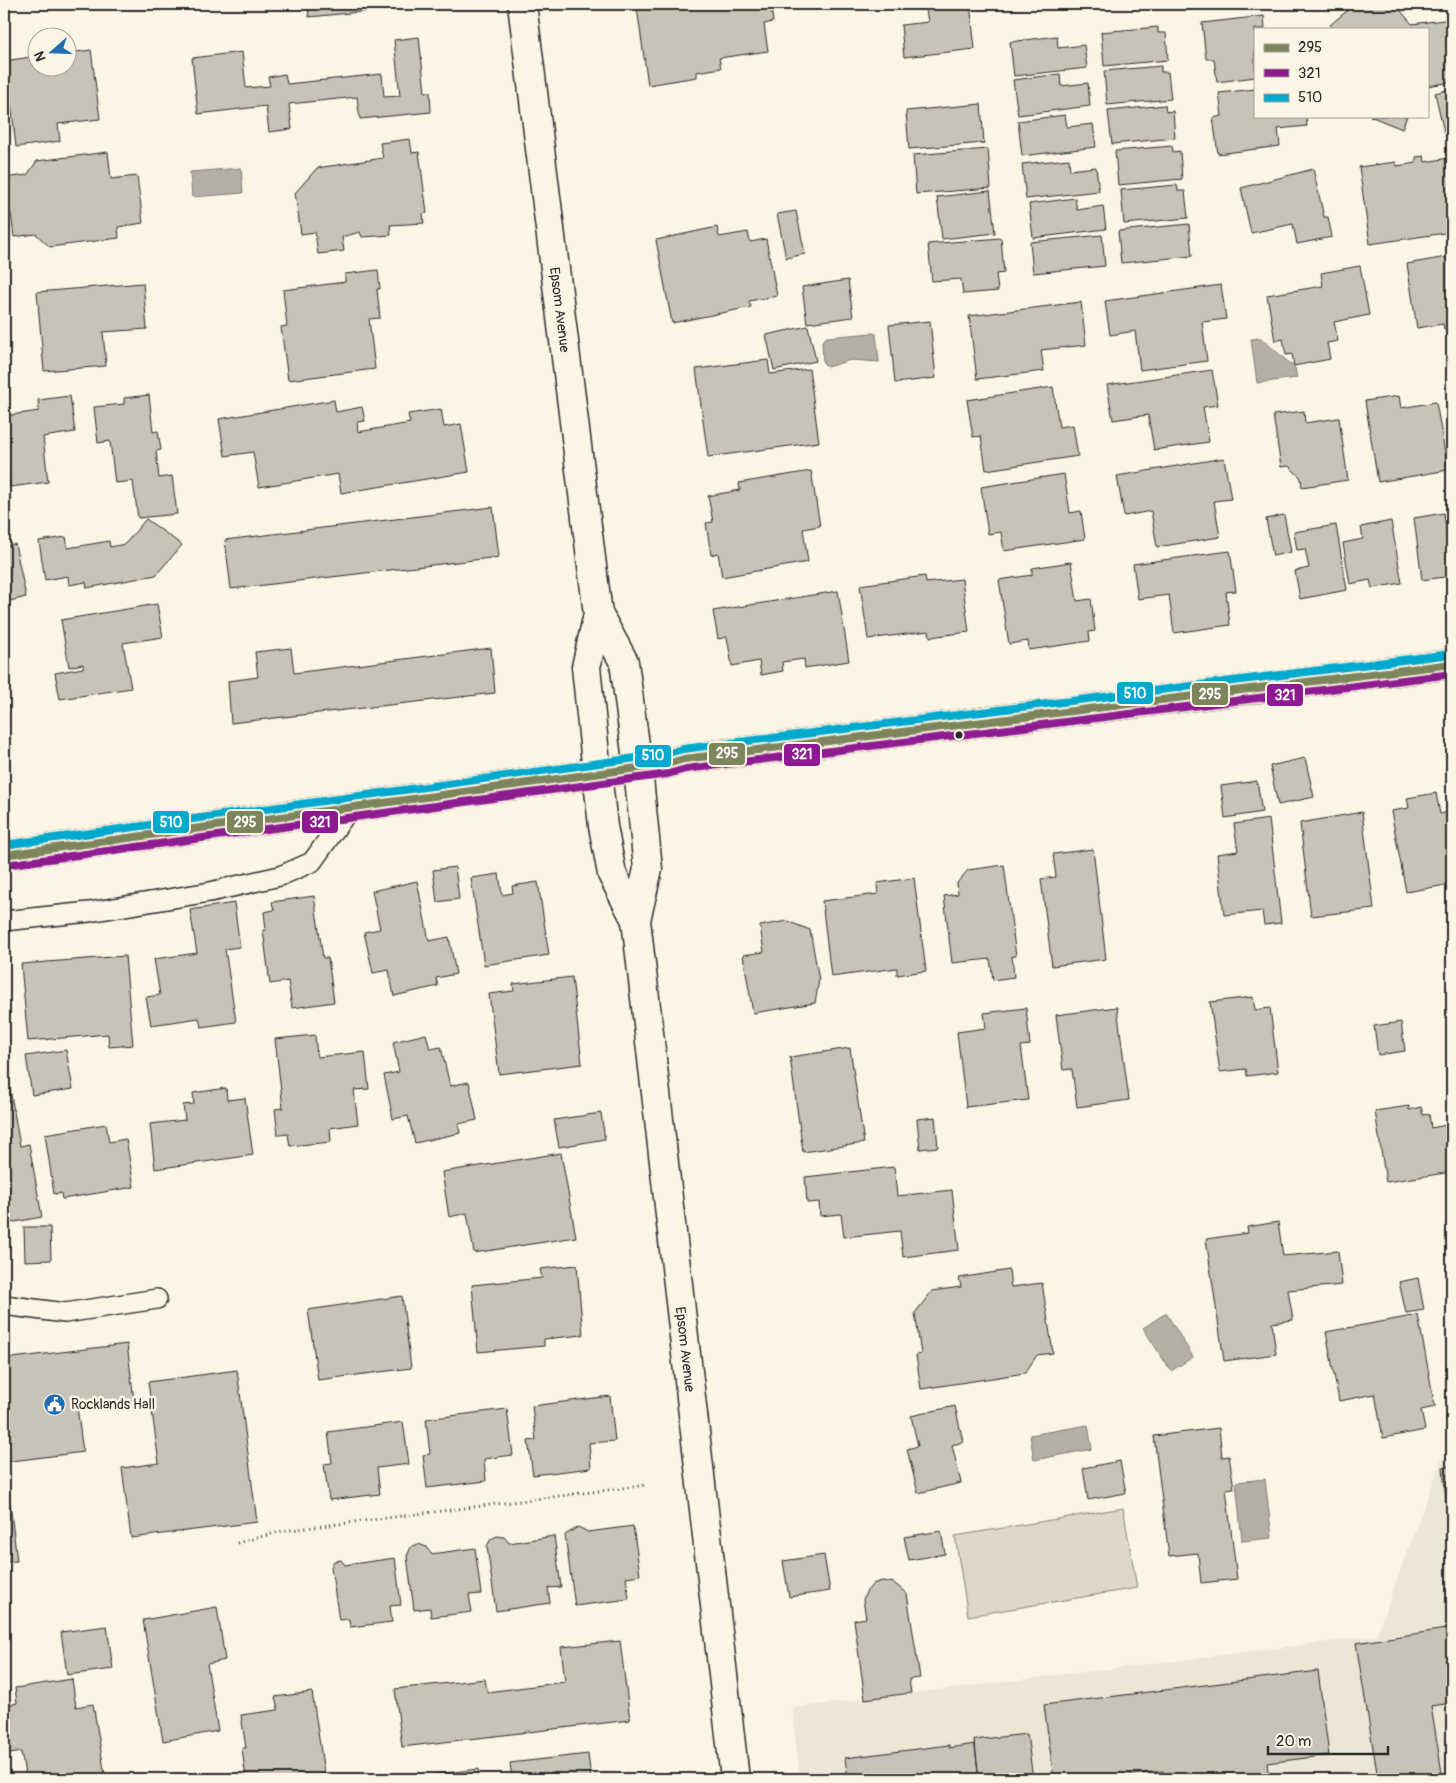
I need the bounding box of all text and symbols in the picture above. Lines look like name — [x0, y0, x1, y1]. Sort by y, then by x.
north arrow — [28, 28, 78, 78]
legend — [1254, 28, 1428, 118]
text: 295 — [1298, 38, 1322, 57]
text: N — [31, 49, 50, 64]
text: 321 — [1298, 64, 1321, 83]
text: 510 — [1298, 88, 1322, 107]
street label: Epsom Avenue — [546, 266, 573, 353]
line badge: 510 — [1116, 681, 1154, 705]
line badge: 295 — [1191, 682, 1229, 706]
line badge: 321 — [1266, 683, 1304, 707]
text: 510 — [1124, 685, 1147, 702]
text: 295 — [1199, 686, 1222, 703]
text: 321 — [1274, 687, 1296, 704]
unlabelled marker — [954, 730, 964, 740]
line badge: 295 — [708, 742, 746, 766]
line badge: 321 — [783, 743, 821, 767]
line badge: 510 — [634, 744, 672, 768]
text: 295 — [716, 745, 739, 762]
text: 321 — [791, 746, 813, 763]
text: 510 — [642, 747, 665, 764]
line badge: 510 — [152, 810, 190, 834]
line badge: 295 — [226, 810, 264, 834]
line badge: 321 — [301, 810, 339, 834]
text: 510 — [160, 814, 183, 831]
text: 295 — [234, 814, 257, 831]
text: 321 — [309, 814, 331, 831]
street label: Epsom Avenue — [672, 1306, 698, 1393]
public building icon: Rocklands Hall — [43, 1392, 67, 1416]
place label: Rocklands Hall — [71, 1396, 155, 1413]
scale bar — [1268, 1723, 1388, 1755]
text: 20 m — [1276, 1732, 1311, 1751]

